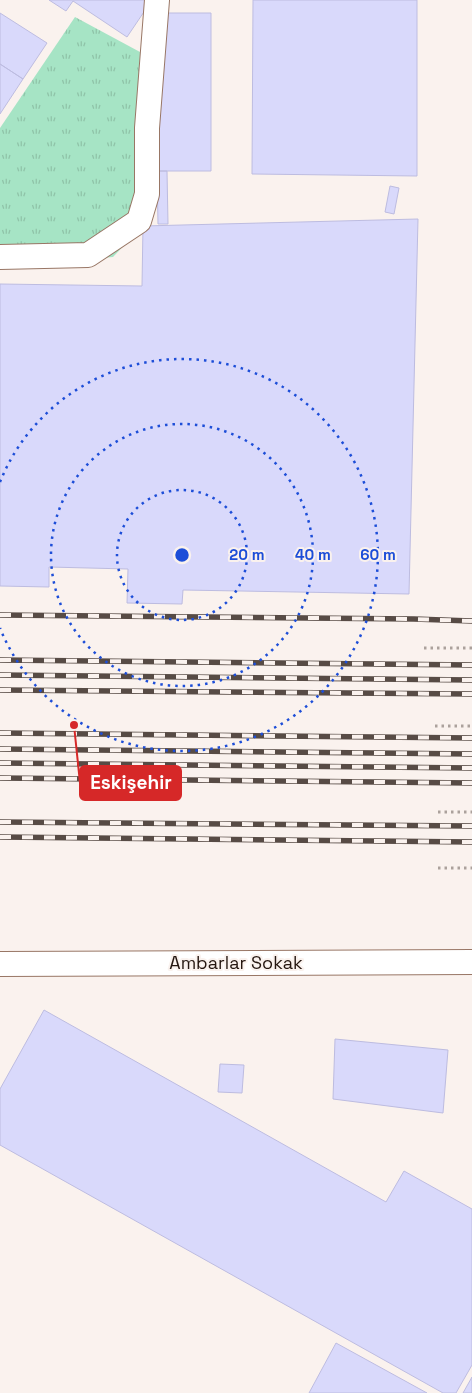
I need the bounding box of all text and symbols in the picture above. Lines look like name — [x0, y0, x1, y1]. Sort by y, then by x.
text: 20 m — [229, 545, 265, 564]
text: 40 m — [295, 545, 331, 564]
text: 60 m — [360, 545, 396, 564]
centre of rings — [173, 546, 191, 564]
callout: Eskişehir — [80, 766, 181, 800]
text: Eskişehir — [90, 770, 172, 795]
street label: Ambarlar Sokak — [169, 951, 303, 974]

